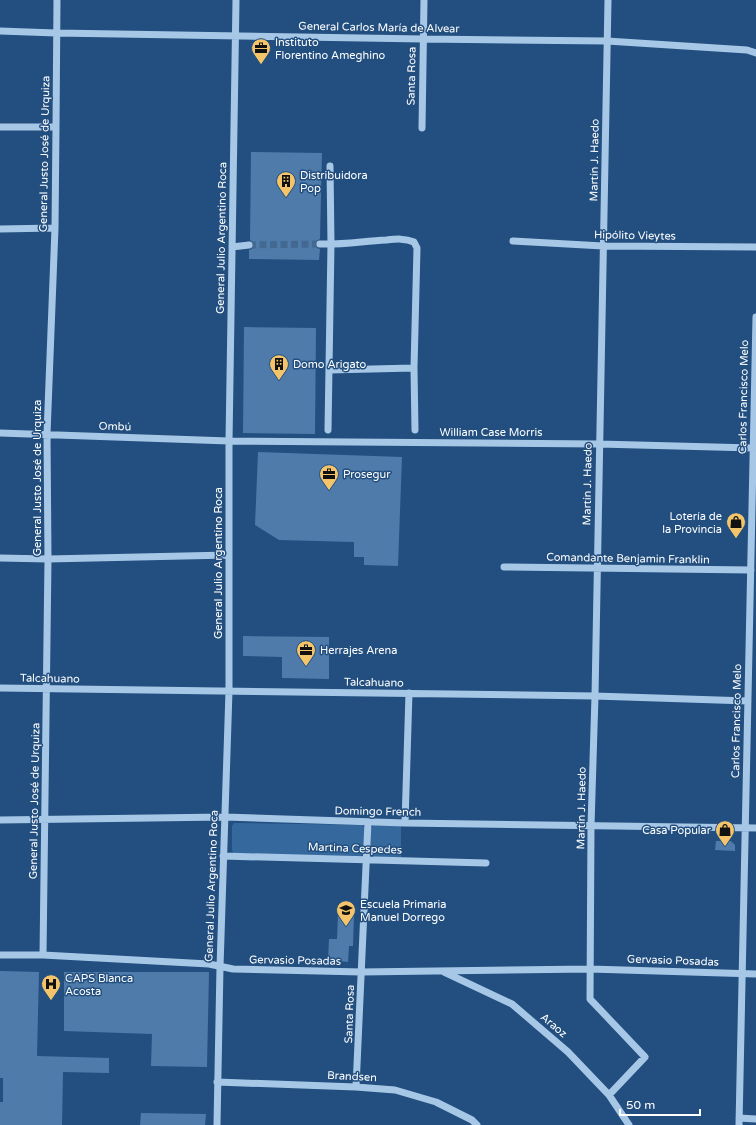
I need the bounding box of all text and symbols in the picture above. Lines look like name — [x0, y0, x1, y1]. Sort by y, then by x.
street label: General Carlos María de Alvear — [298, 20, 460, 35]
place label: Instituto Florentino Ameghino — [275, 36, 386, 62]
office icon: Instituto Florentino Ameghino — [250, 37, 272, 65]
street label: Santa Rosa — [404, 47, 419, 106]
street label: General Justo José de Urquiza — [37, 76, 52, 232]
street label: Martín J. Haedo — [587, 118, 602, 201]
street label: General Julio Argentino Roca — [214, 162, 229, 314]
place label: Distribuidora Pop — [300, 169, 368, 195]
building icon: Distribuidora Pop — [275, 170, 297, 198]
street label: Hipólito Vieytes — [594, 228, 676, 243]
street label: Carlos Francisco Melo — [736, 339, 751, 454]
building icon: Domo Arigato — [268, 353, 290, 381]
place label: Domo Arigato — [293, 358, 367, 371]
street label: General Justo José de Urquiza — [31, 400, 44, 556]
street label: Ombú — [98, 419, 131, 434]
street label: William Case Morris — [440, 426, 542, 439]
street label: Martín J. Haedo — [580, 442, 595, 525]
office icon: Prosegur — [318, 463, 340, 491]
place label: Prosegur — [343, 468, 391, 481]
street label: General Julio Argentino Roca — [212, 487, 225, 639]
place label: Lotería de la Provincia — [662, 510, 722, 536]
shop icon: Lotería de la Provincia — [725, 511, 747, 539]
street label: Comandante Benjamin Franklin — [546, 551, 710, 566]
office icon: Herrajes Arena — [295, 639, 317, 667]
place label: Herrajes Arena — [320, 644, 397, 657]
street label: Carlos Francisco Melo — [729, 663, 744, 778]
street label: Talcahuano — [20, 671, 80, 686]
street label: Talcahuano — [344, 675, 404, 690]
street label: General Justo José de Urquiza — [27, 723, 42, 879]
street label: Martín J. Haedo — [574, 766, 589, 849]
street label: Domingo French — [335, 804, 421, 819]
street label: General Julio Argentino Roca — [202, 810, 221, 962]
shop icon: Casa Popular — [714, 819, 736, 847]
place label: Casa Popular — [642, 824, 712, 837]
street label: Martina Cespedes — [308, 840, 402, 857]
place label: Escuela Primaria Manuel Dorrego — [360, 898, 446, 924]
school or university icon: Escuela Primaria Manuel Dorrego — [335, 899, 357, 927]
street label: Gervasio Posadas — [627, 952, 719, 969]
street label: Gervasio Posadas — [249, 953, 341, 968]
place label: CAPS Blanca Acosta — [65, 972, 133, 998]
hospital icon: CAPS Blanca Acosta — [40, 973, 62, 1001]
street label: Santa Rosa — [342, 984, 357, 1044]
street label: Araoz — [538, 1011, 570, 1041]
street label: Brandsen — [327, 1069, 377, 1084]
scale bar — [620, 1091, 700, 1117]
text: 50 m — [626, 1098, 655, 1112]

